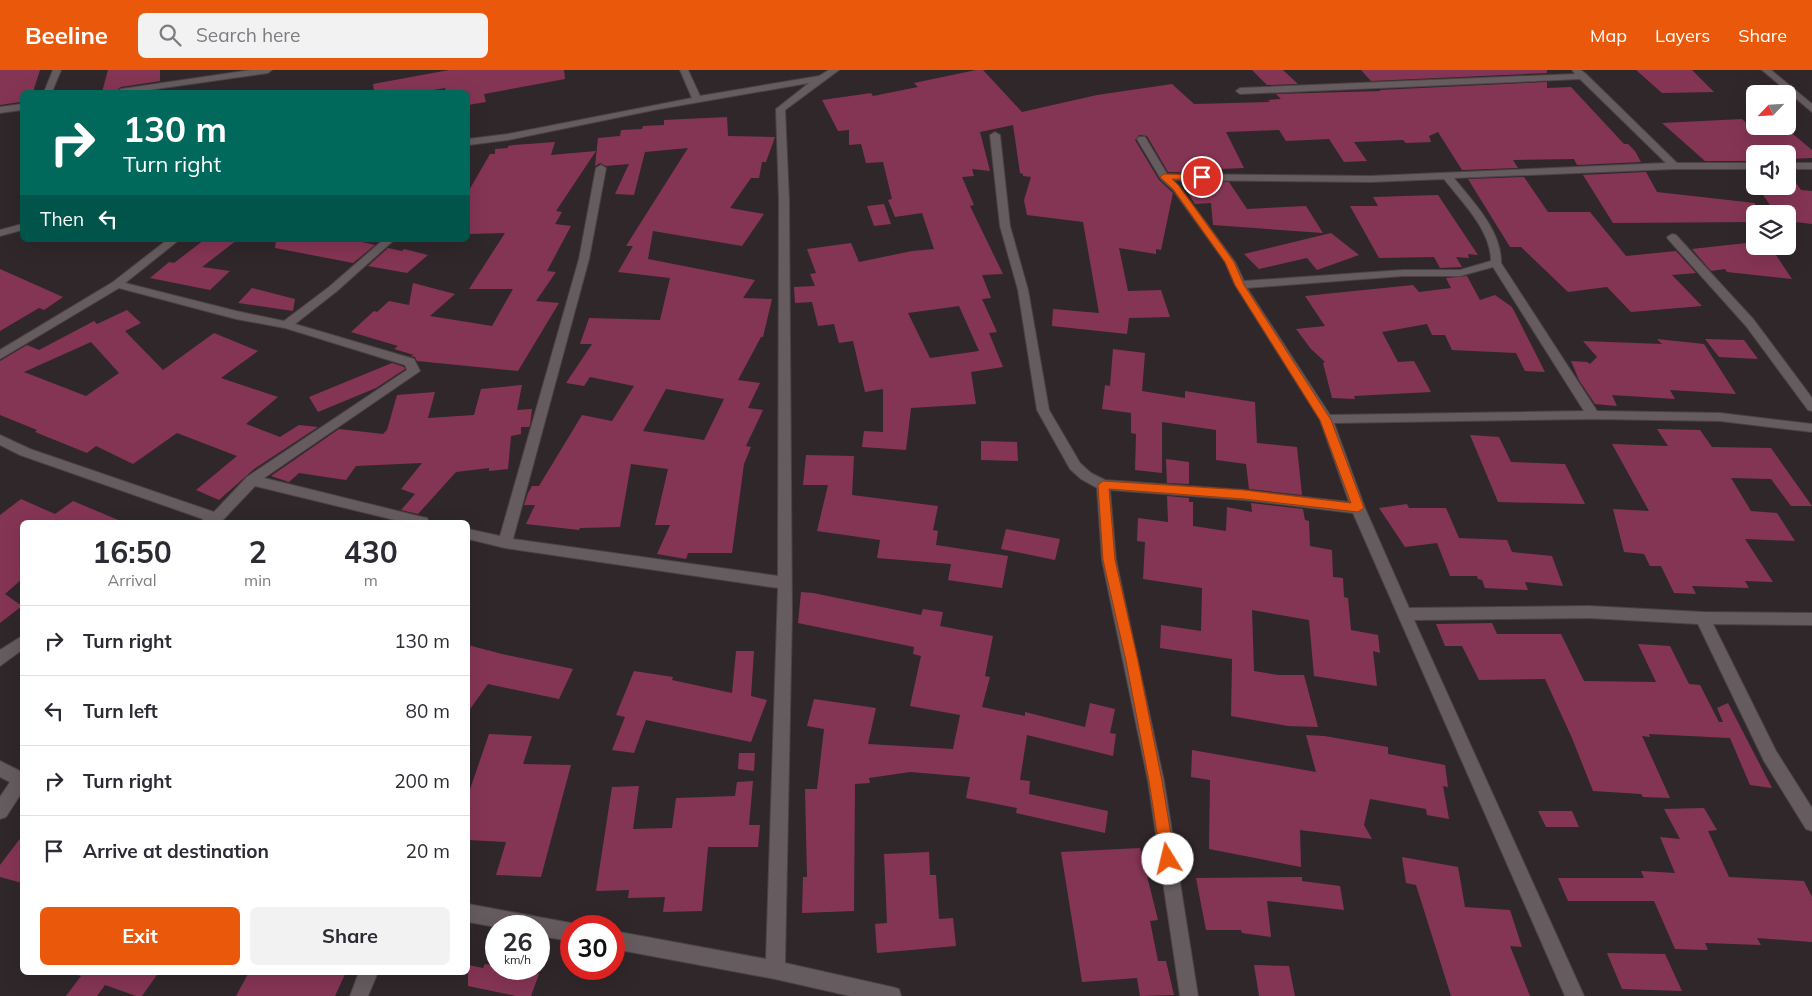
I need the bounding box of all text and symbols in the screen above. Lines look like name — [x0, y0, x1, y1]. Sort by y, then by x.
search box — [138, 13, 488, 58]
text: Beeline — [25, 20, 108, 50]
icon: search — [156, 21, 184, 49]
text: Search here — [196, 23, 300, 47]
text: Map — [1590, 24, 1627, 47]
text: Layers — [1655, 24, 1710, 47]
text: Share — [1738, 24, 1787, 47]
north arrow — [1746, 85, 1796, 135]
map controls — [1746, 85, 1796, 255]
text: 130 m — [123, 107, 227, 151]
icon: right — [40, 110, 105, 175]
button: sound — [1746, 145, 1796, 195]
text: Turn right — [123, 150, 221, 178]
pin — [1181, 156, 1223, 198]
icon: arrive — [1188, 163, 1216, 191]
icon: left — [94, 205, 122, 233]
button: layers — [1746, 205, 1796, 255]
text: Then — [40, 207, 84, 231]
text: 16:50 — [92, 533, 172, 571]
text: 2 — [249, 533, 267, 571]
text: 430 — [344, 533, 398, 571]
text: Arrival — [108, 570, 157, 590]
text: min — [244, 570, 271, 590]
text: m — [364, 570, 378, 590]
icon: right — [40, 627, 68, 655]
text: Turn right — [83, 629, 172, 653]
text: 130 m — [394, 629, 450, 653]
icon: left — [40, 697, 68, 725]
text: Turn left — [83, 699, 158, 723]
text: 80 m — [406, 699, 450, 723]
icon: right — [40, 767, 68, 795]
text: Turn right — [83, 769, 172, 793]
text: 200 m — [394, 769, 450, 793]
position arrow — [1141, 832, 1193, 884]
icon: arrive — [40, 837, 68, 865]
text: Arrive at destination — [83, 839, 269, 863]
text: 20 m — [406, 839, 450, 863]
button: Exit — [40, 907, 240, 965]
button: Share — [250, 907, 450, 965]
speed limit sign: 30 — [560, 915, 625, 980]
text: 26 — [502, 926, 533, 957]
text: km/h — [504, 952, 531, 967]

